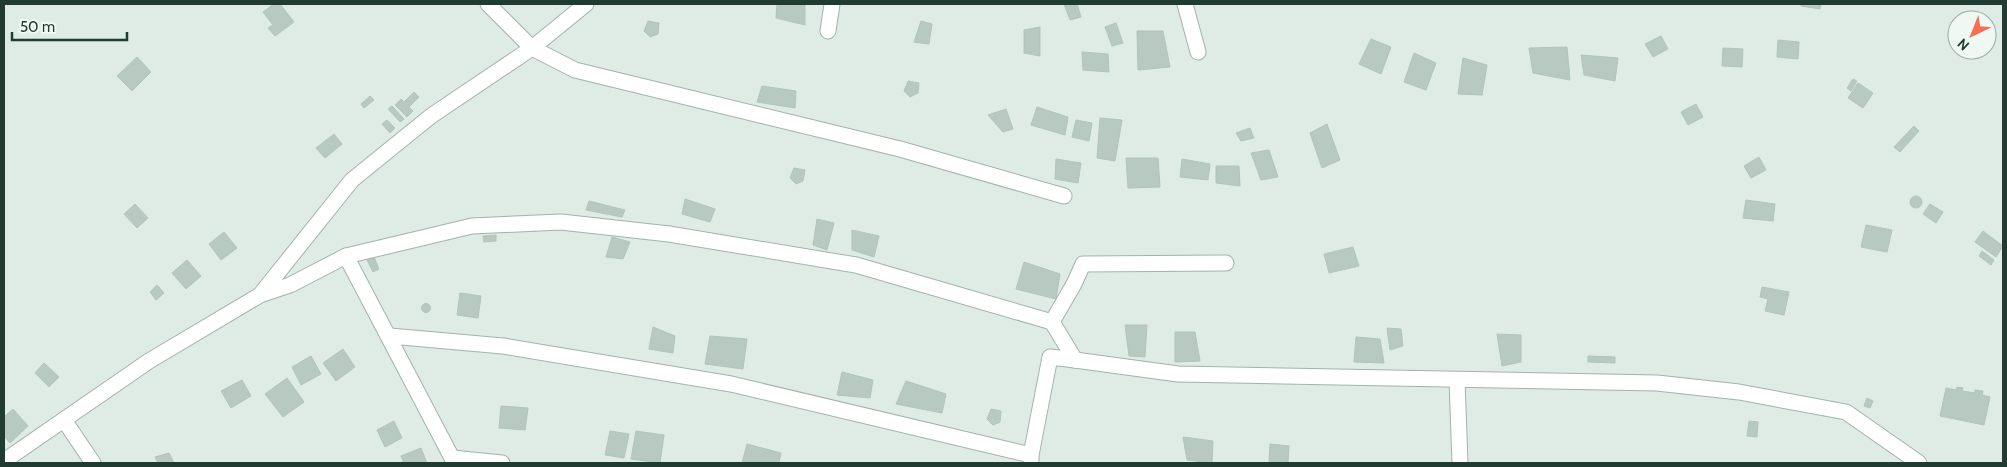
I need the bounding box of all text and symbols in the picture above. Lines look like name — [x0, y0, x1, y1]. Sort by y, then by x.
scale bar — [12, 10, 128, 42]
north arrow — [1947, 10, 1997, 60]
text: 50 m — [20, 18, 55, 36]
text: N — [1953, 35, 1973, 54]

